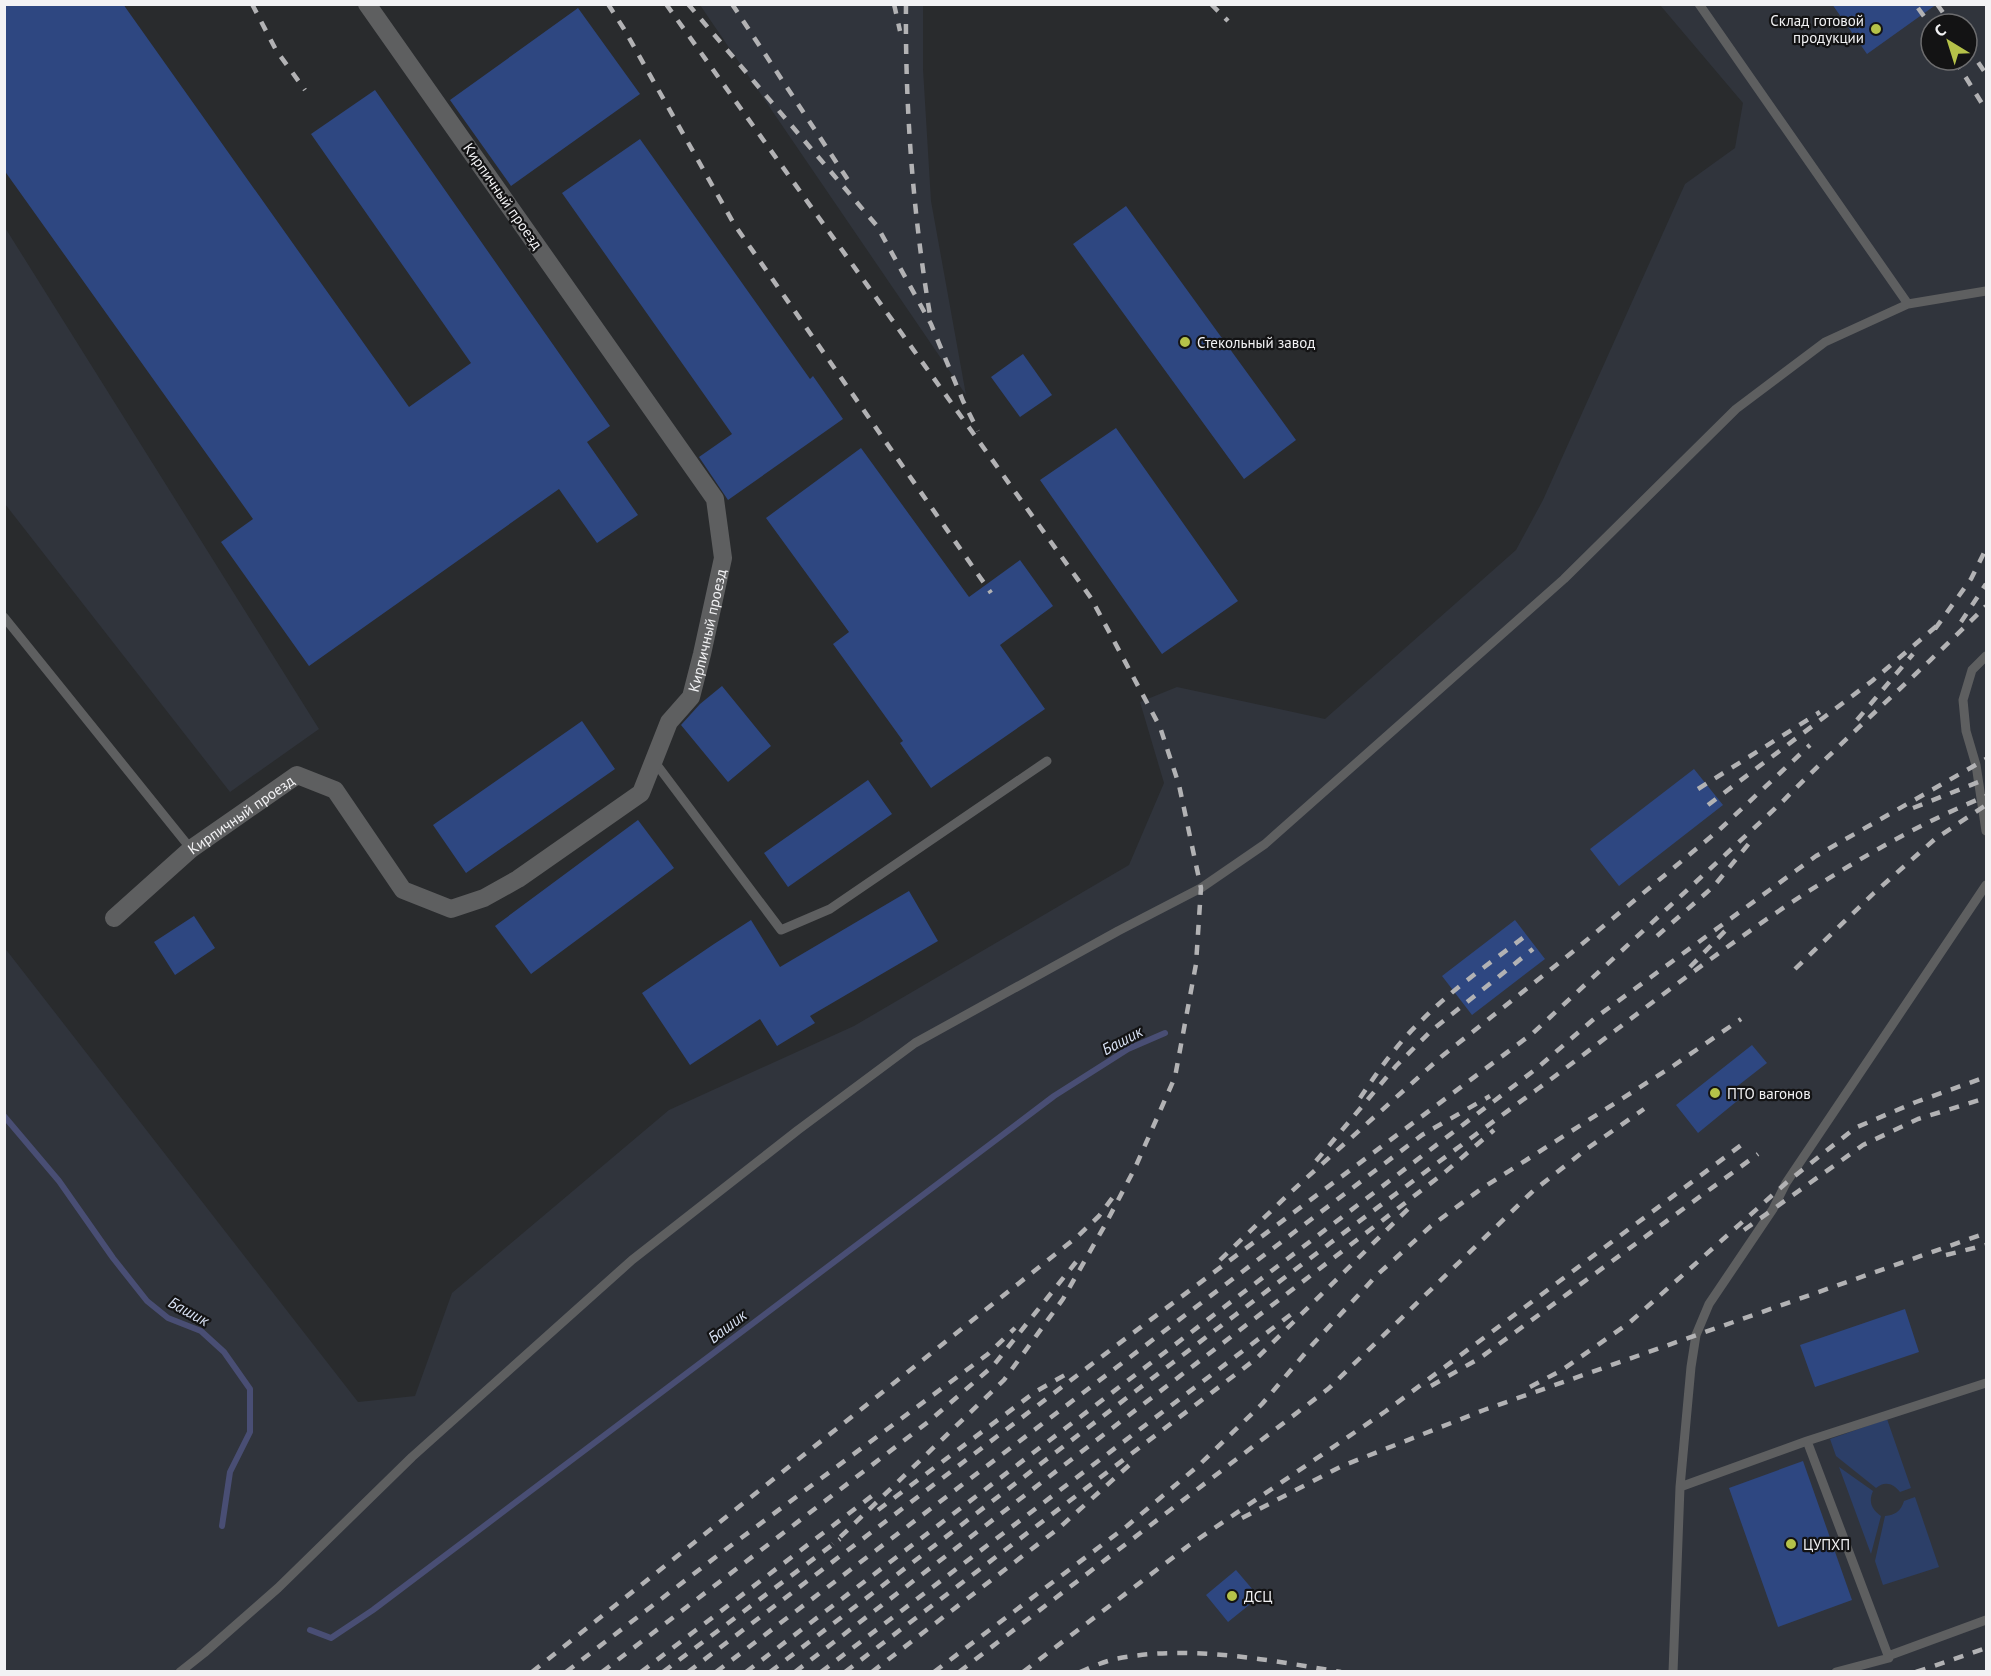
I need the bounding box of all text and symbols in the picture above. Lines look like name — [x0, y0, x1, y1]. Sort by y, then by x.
place label: Склад готовой продукции — [1770, 11, 1864, 47]
north arrow — [1919, 12, 1979, 72]
text: С — [1930, 20, 1949, 41]
marker: Склад готовой продукции — [1869, 22, 1883, 36]
street label: Кирпичный проезд — [459, 139, 547, 253]
place label: Стекольный завод — [1197, 333, 1315, 352]
marker: Стекольный завод — [1178, 335, 1192, 349]
street label: Кирпичный проезд — [683, 567, 730, 694]
street label: Кирпичный проезд — [184, 770, 298, 858]
water label: Башик — [1098, 1021, 1146, 1059]
place label: ПТО вагонов — [1727, 1084, 1811, 1103]
marker: ПТО вагонов — [1708, 1086, 1722, 1100]
water label: Башик — [165, 1292, 213, 1331]
water label: Башик — [704, 1305, 751, 1347]
place label: ЦУПХП — [1803, 1535, 1850, 1554]
marker: ЦУПХП — [1784, 1537, 1798, 1551]
place label: ДСЦ — [1244, 1587, 1273, 1606]
marker: ДСЦ — [1225, 1589, 1239, 1603]

